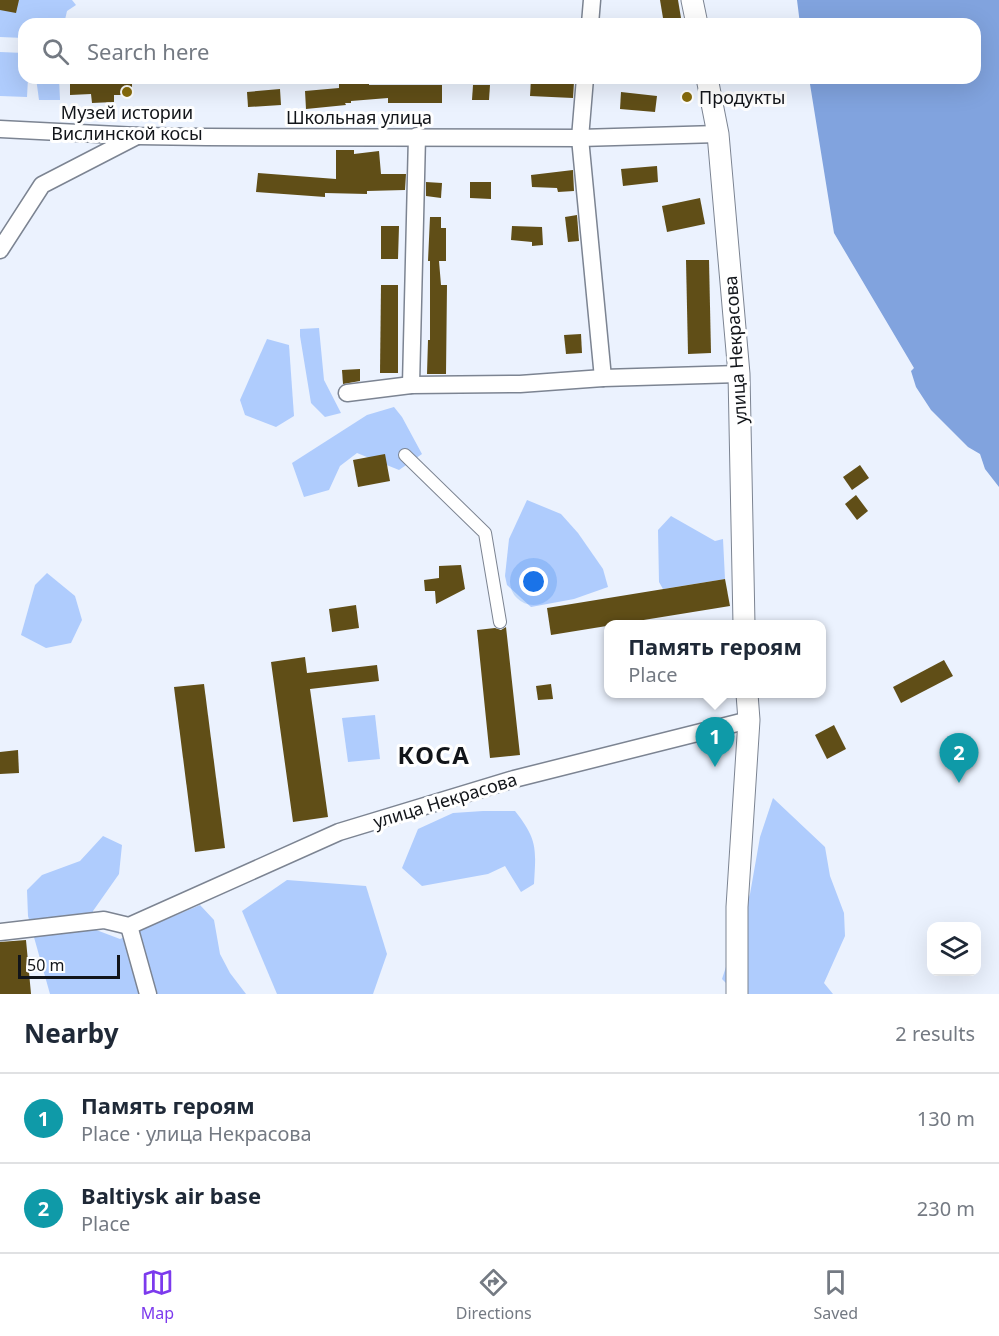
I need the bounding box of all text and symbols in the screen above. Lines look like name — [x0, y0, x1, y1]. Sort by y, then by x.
search box — [18, 18, 981, 84]
icon: search — [39, 35, 72, 68]
text: Search here — [87, 36, 209, 66]
marker: Музей истории Вислинской косы — [120, 85, 134, 99]
place label: Продукты — [699, 85, 785, 109]
marker: Продукты — [680, 90, 694, 104]
place label: Музей истории Вислинской косы — [51, 100, 203, 145]
street label: Школьная улица — [286, 105, 432, 129]
street label: улица Некрасова — [718, 275, 752, 425]
your location — [519, 567, 548, 596]
popup — [604, 620, 826, 698]
text: Память героям — [628, 631, 802, 661]
text: Place — [628, 661, 678, 688]
pin: 1 — [696, 718, 734, 767]
pin: 2 — [940, 734, 978, 783]
district label: КОСА — [398, 738, 470, 771]
street label: улица Некрасова — [370, 767, 520, 833]
map controls — [927, 922, 981, 976]
button: layers — [927, 922, 981, 976]
scale bar — [18, 952, 120, 980]
text: 50 m — [27, 954, 64, 976]
text: Nearby — [24, 1015, 119, 1051]
text: 2 results — [895, 1020, 975, 1047]
text: Память героям — [81, 1090, 255, 1120]
text: 1 — [38, 1105, 49, 1132]
text: 130 m — [917, 1105, 975, 1132]
text: Place · улица Некрасова — [81, 1120, 312, 1147]
text: Baltiysk air base — [81, 1180, 261, 1210]
text: 2 — [38, 1195, 49, 1222]
text: 230 m — [917, 1195, 975, 1222]
text: Place — [81, 1210, 130, 1237]
tab: Map — [141, 1266, 174, 1324]
tab: Directions — [456, 1266, 532, 1324]
tab: Saved — [813, 1266, 858, 1324]

